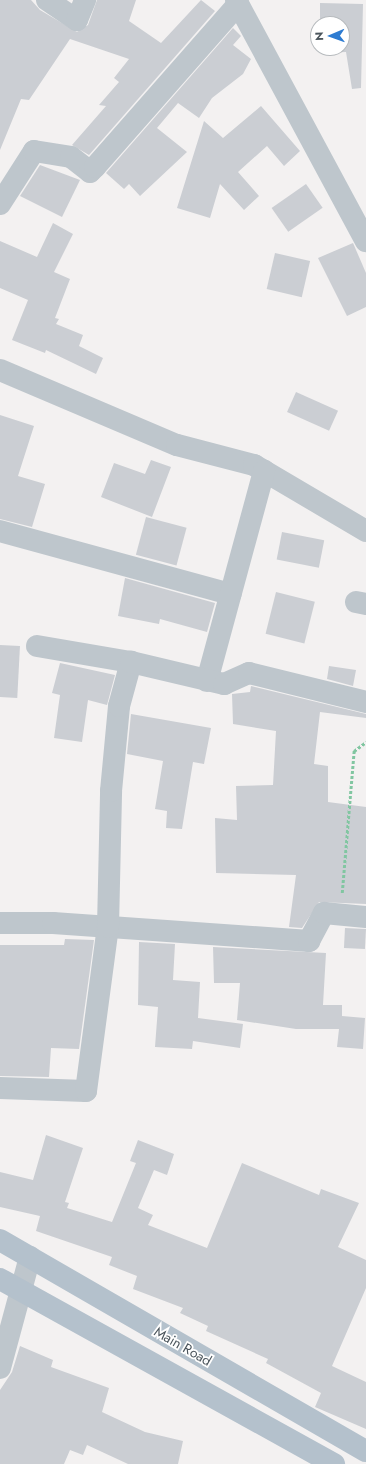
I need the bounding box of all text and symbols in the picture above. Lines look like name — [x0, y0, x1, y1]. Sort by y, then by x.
north arrow — [310, 16, 350, 56]
text: N — [311, 32, 327, 41]
street label: Main Road — [151, 1323, 215, 1369]

